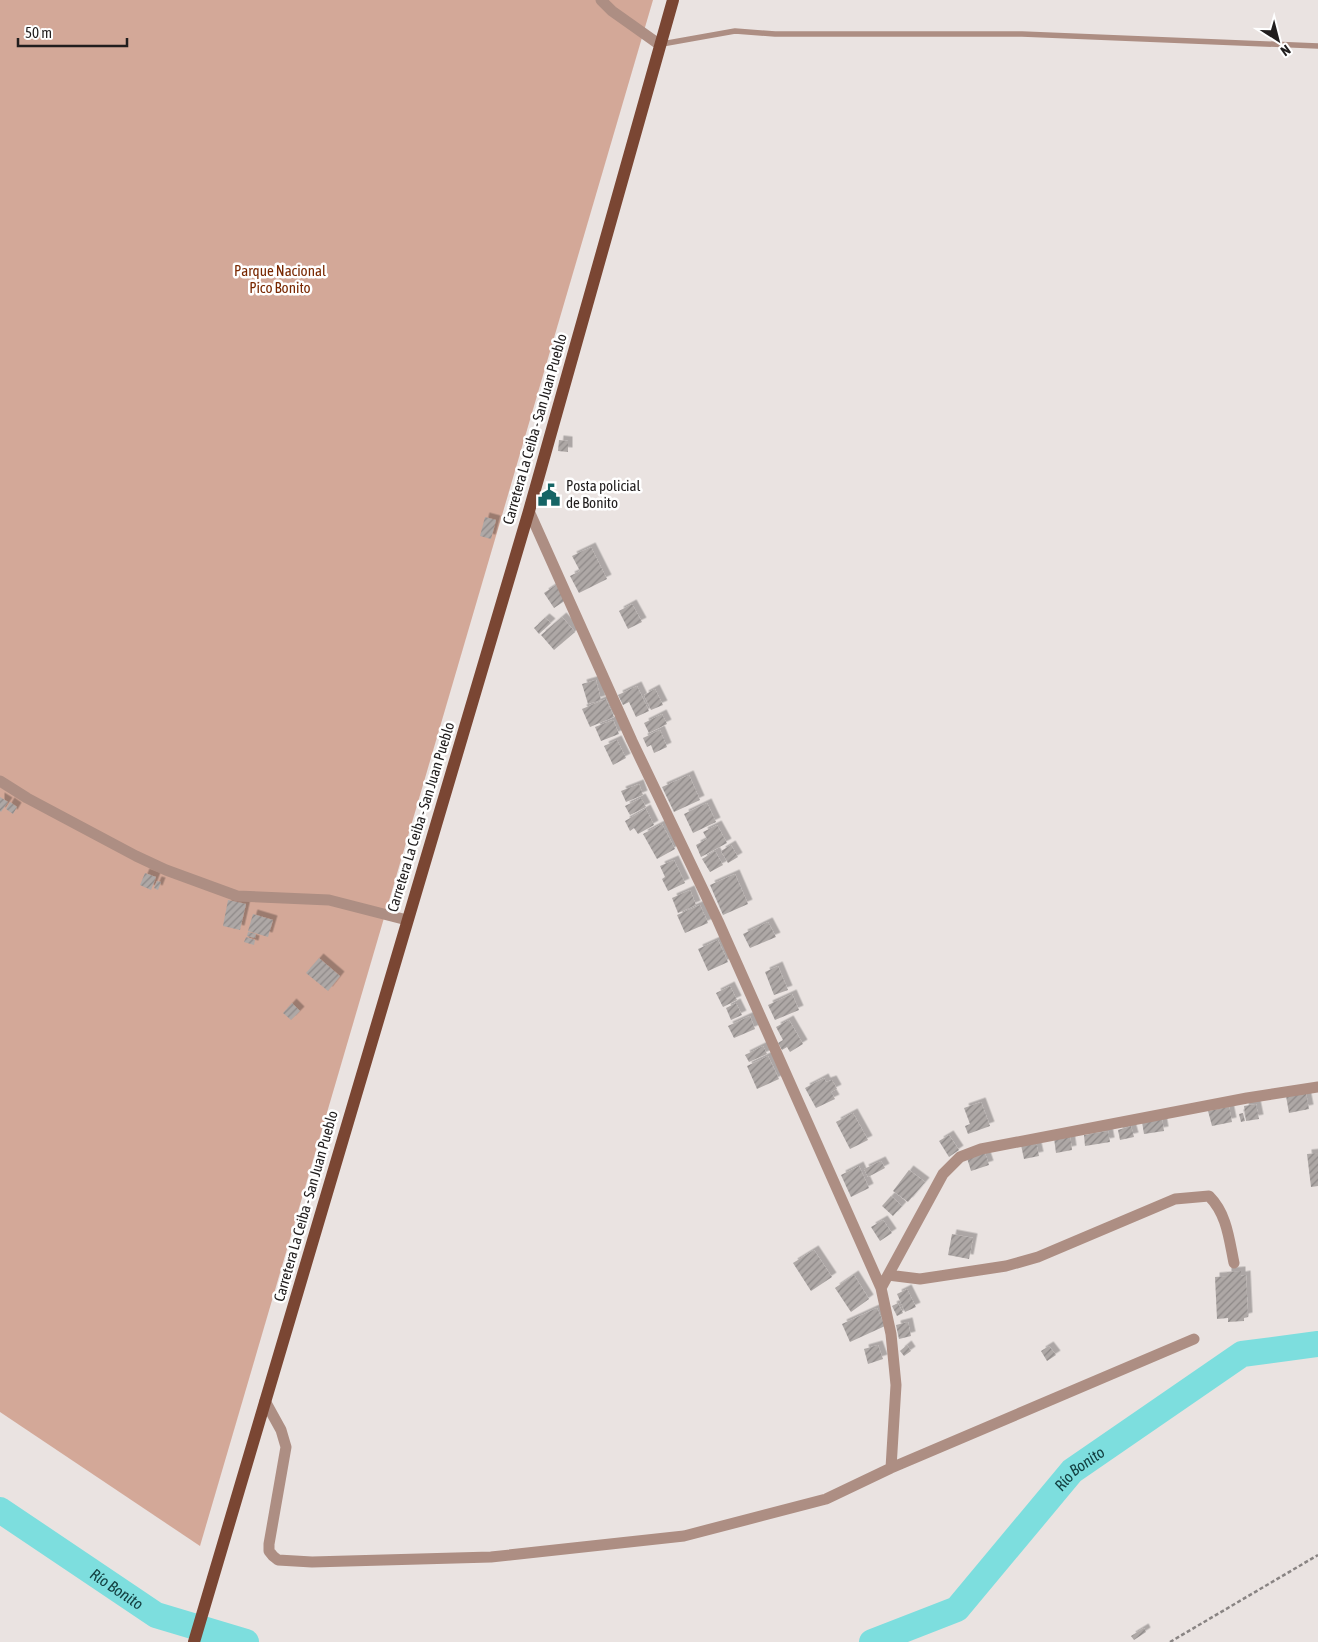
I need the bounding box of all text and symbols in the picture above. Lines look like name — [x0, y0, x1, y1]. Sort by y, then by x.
scale bar — [18, 15, 126, 47]
north arrow — [1253, 15, 1303, 65]
text: 50 m — [25, 24, 52, 41]
text: N — [1278, 42, 1294, 59]
park label: Parque Nacional Pico Bonito — [234, 262, 326, 296]
street label: Carretera La Ceiba - San Juan Pueblo — [499, 332, 570, 526]
place label: Posta policial de Bonito — [566, 477, 640, 511]
public building icon: Posta policial de Bonito — [536, 482, 562, 508]
street label: Carretera La Ceiba - San Juan Pueblo — [383, 720, 458, 914]
street label: Carretera La Ceiba - San Juan Pueblo — [270, 1109, 341, 1303]
water label: Río Bonito — [1050, 1443, 1108, 1494]
water label: Río Bonito — [87, 1565, 147, 1613]

